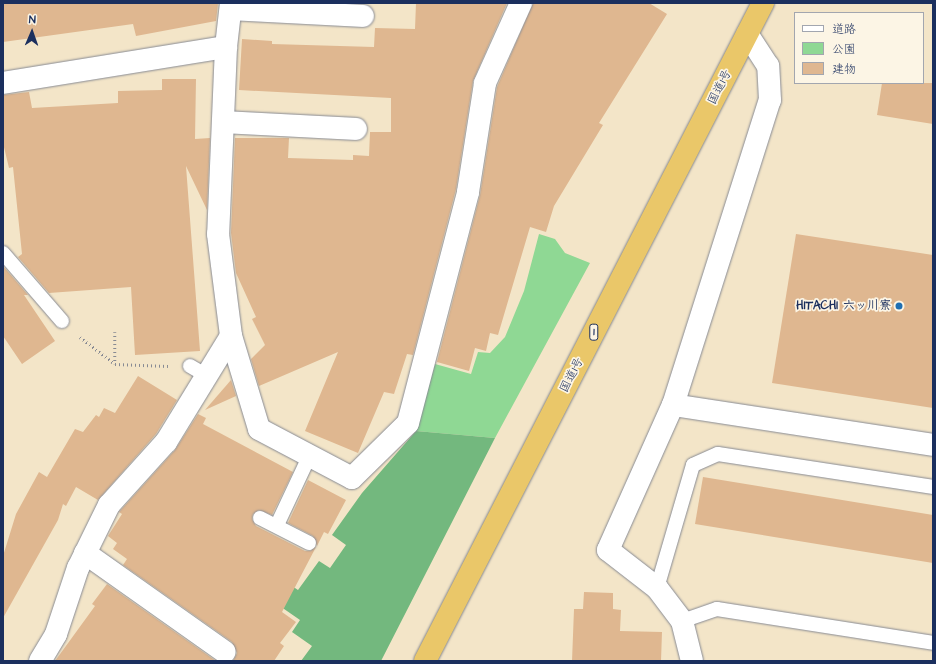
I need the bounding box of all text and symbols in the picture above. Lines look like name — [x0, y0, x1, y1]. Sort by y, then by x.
north arrow — [12, 12, 52, 52]
text: N — [29, 12, 36, 27]
legend — [794, 12, 924, 84]
text: 道路 — [832, 21, 856, 38]
text: 公園 — [832, 41, 856, 58]
text: 建物 — [832, 61, 856, 78]
street label: 国道1号 — [705, 67, 735, 107]
place label: HITACHI 六ッ川寮 — [796, 299, 891, 313]
marker: HITACHI 六ッ川寮 — [894, 301, 904, 311]
road number: 1 — [589, 323, 599, 341]
street label: 国道1号 — [557, 355, 587, 395]

